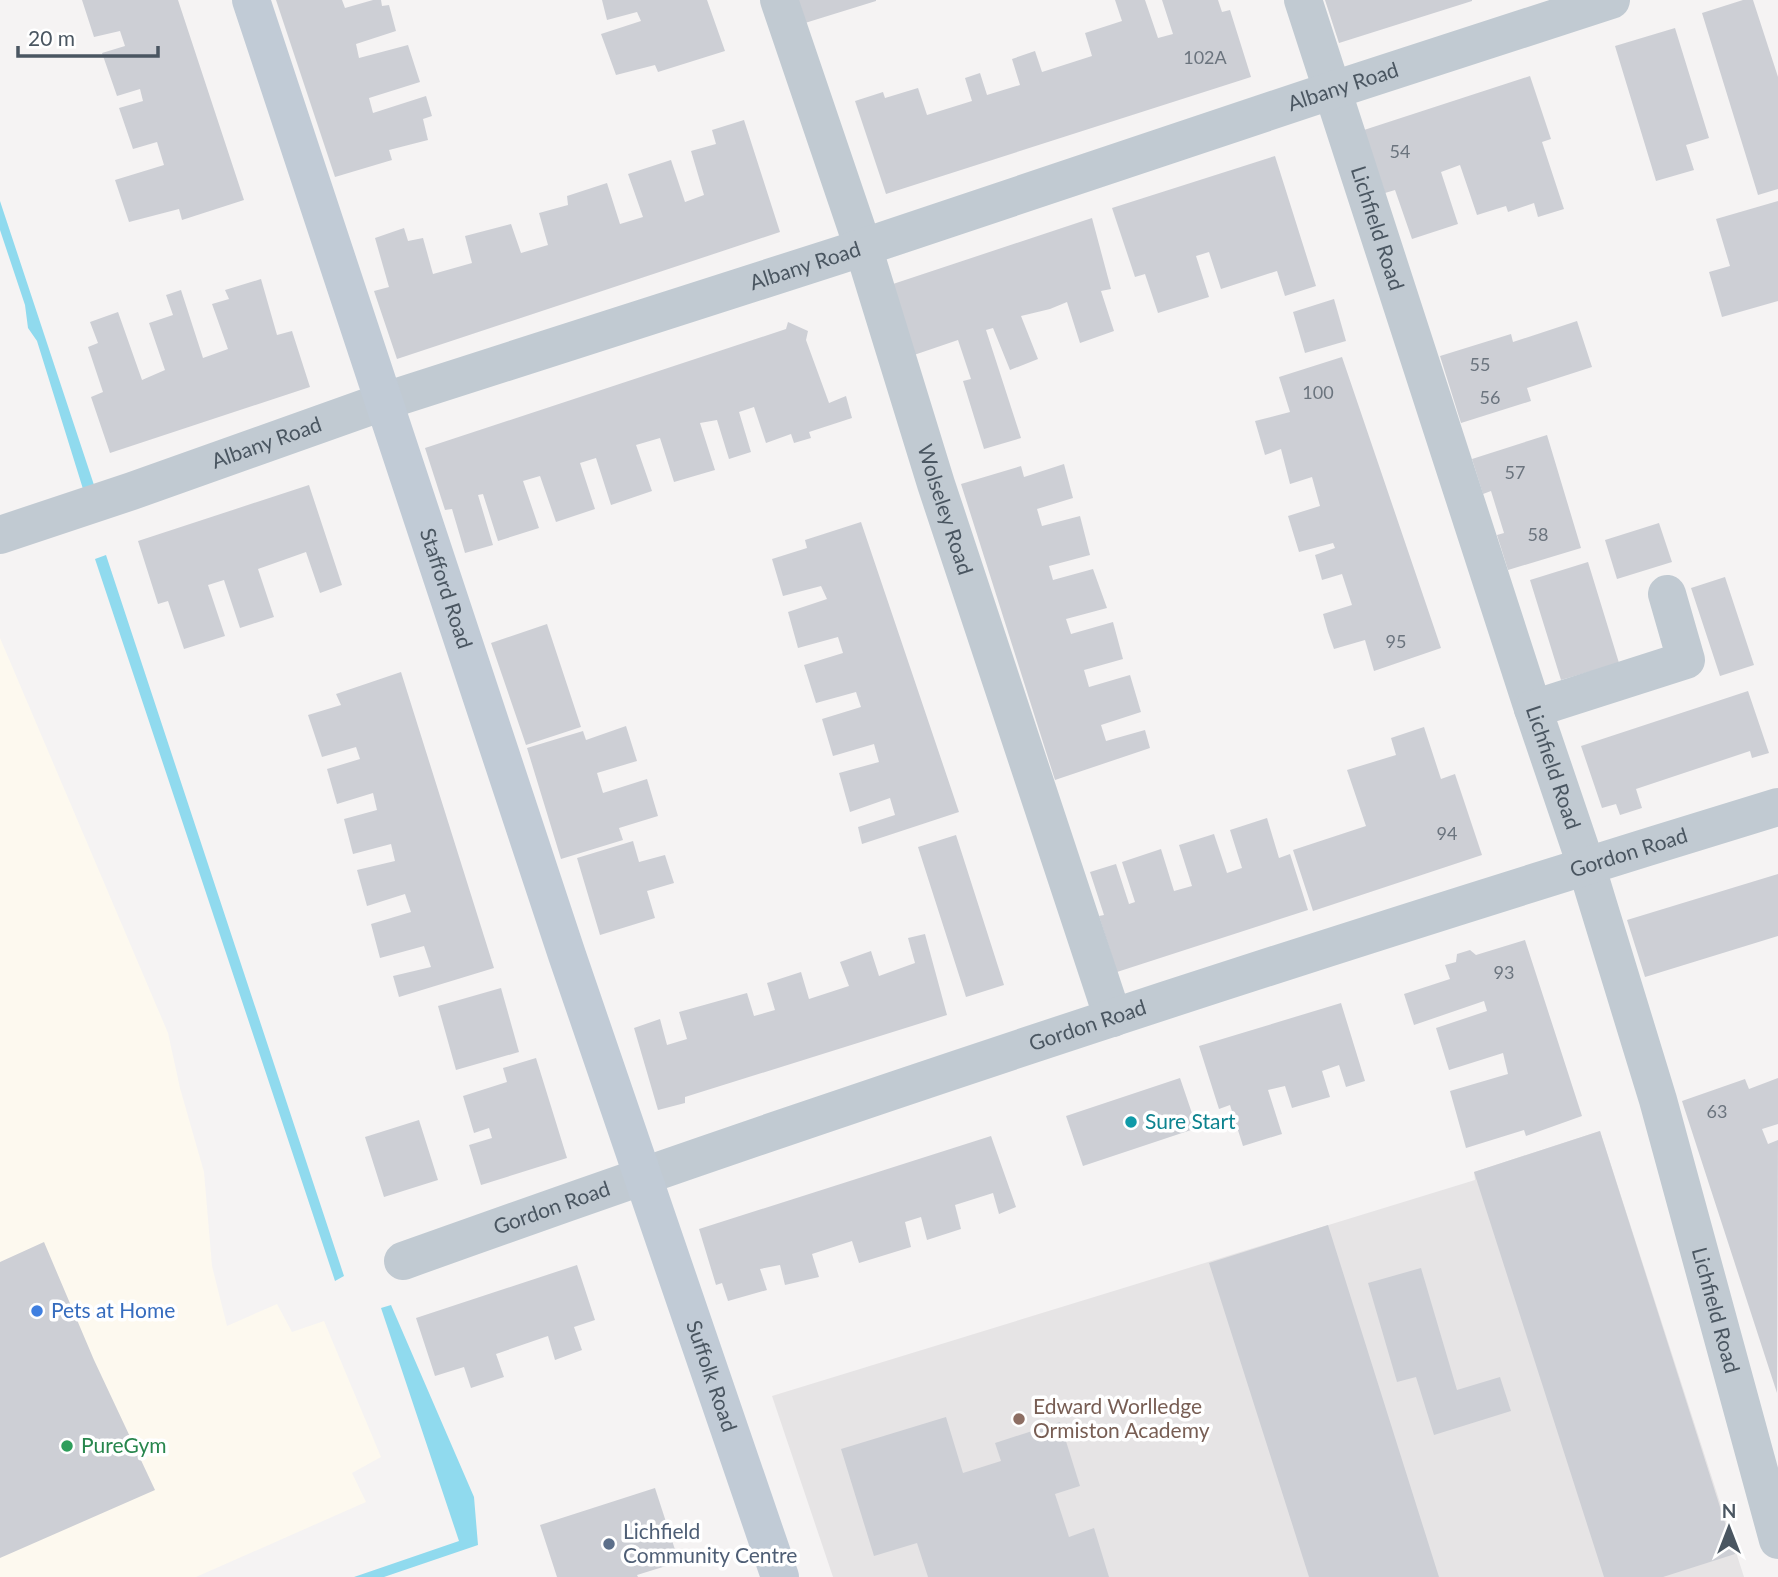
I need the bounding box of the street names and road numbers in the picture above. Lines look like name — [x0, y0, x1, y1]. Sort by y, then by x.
street label: Albany Road — [1284, 56, 1401, 115]
street label: Lichfield Road — [1347, 162, 1410, 293]
street label: Albany Road — [746, 235, 863, 294]
street label: Albany Road — [208, 411, 325, 473]
street label: Wolseley Road — [913, 441, 979, 578]
street label: Stafford Road — [416, 525, 479, 652]
street label: Lichfield Road — [1522, 702, 1587, 832]
street label: Gordon Road — [1566, 822, 1690, 882]
street label: Gordon Road — [1025, 994, 1149, 1055]
street label: Gordon Road — [490, 1175, 613, 1239]
street label: Lichfield Road — [1688, 1244, 1746, 1376]
street label: Suffolk Road — [682, 1317, 743, 1435]

